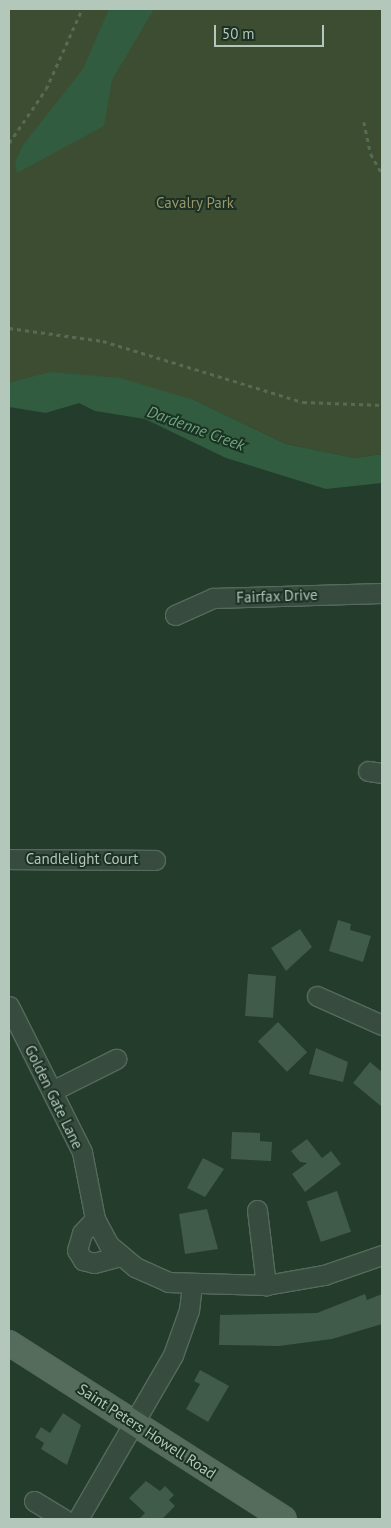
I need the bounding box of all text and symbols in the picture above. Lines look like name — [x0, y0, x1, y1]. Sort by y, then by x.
scale bar — [216, 15, 326, 47]
text: 50 m — [222, 24, 255, 43]
park label: Cavalry Park — [156, 194, 234, 212]
water label: Dardenne Creek — [145, 401, 247, 455]
street label: Fairfax Drive — [236, 586, 318, 606]
street label: Candlelight Court — [26, 850, 138, 868]
street label: Golden Gate Lane — [21, 1042, 87, 1152]
street label: Saint Peters Howell Road — [75, 1380, 219, 1482]

